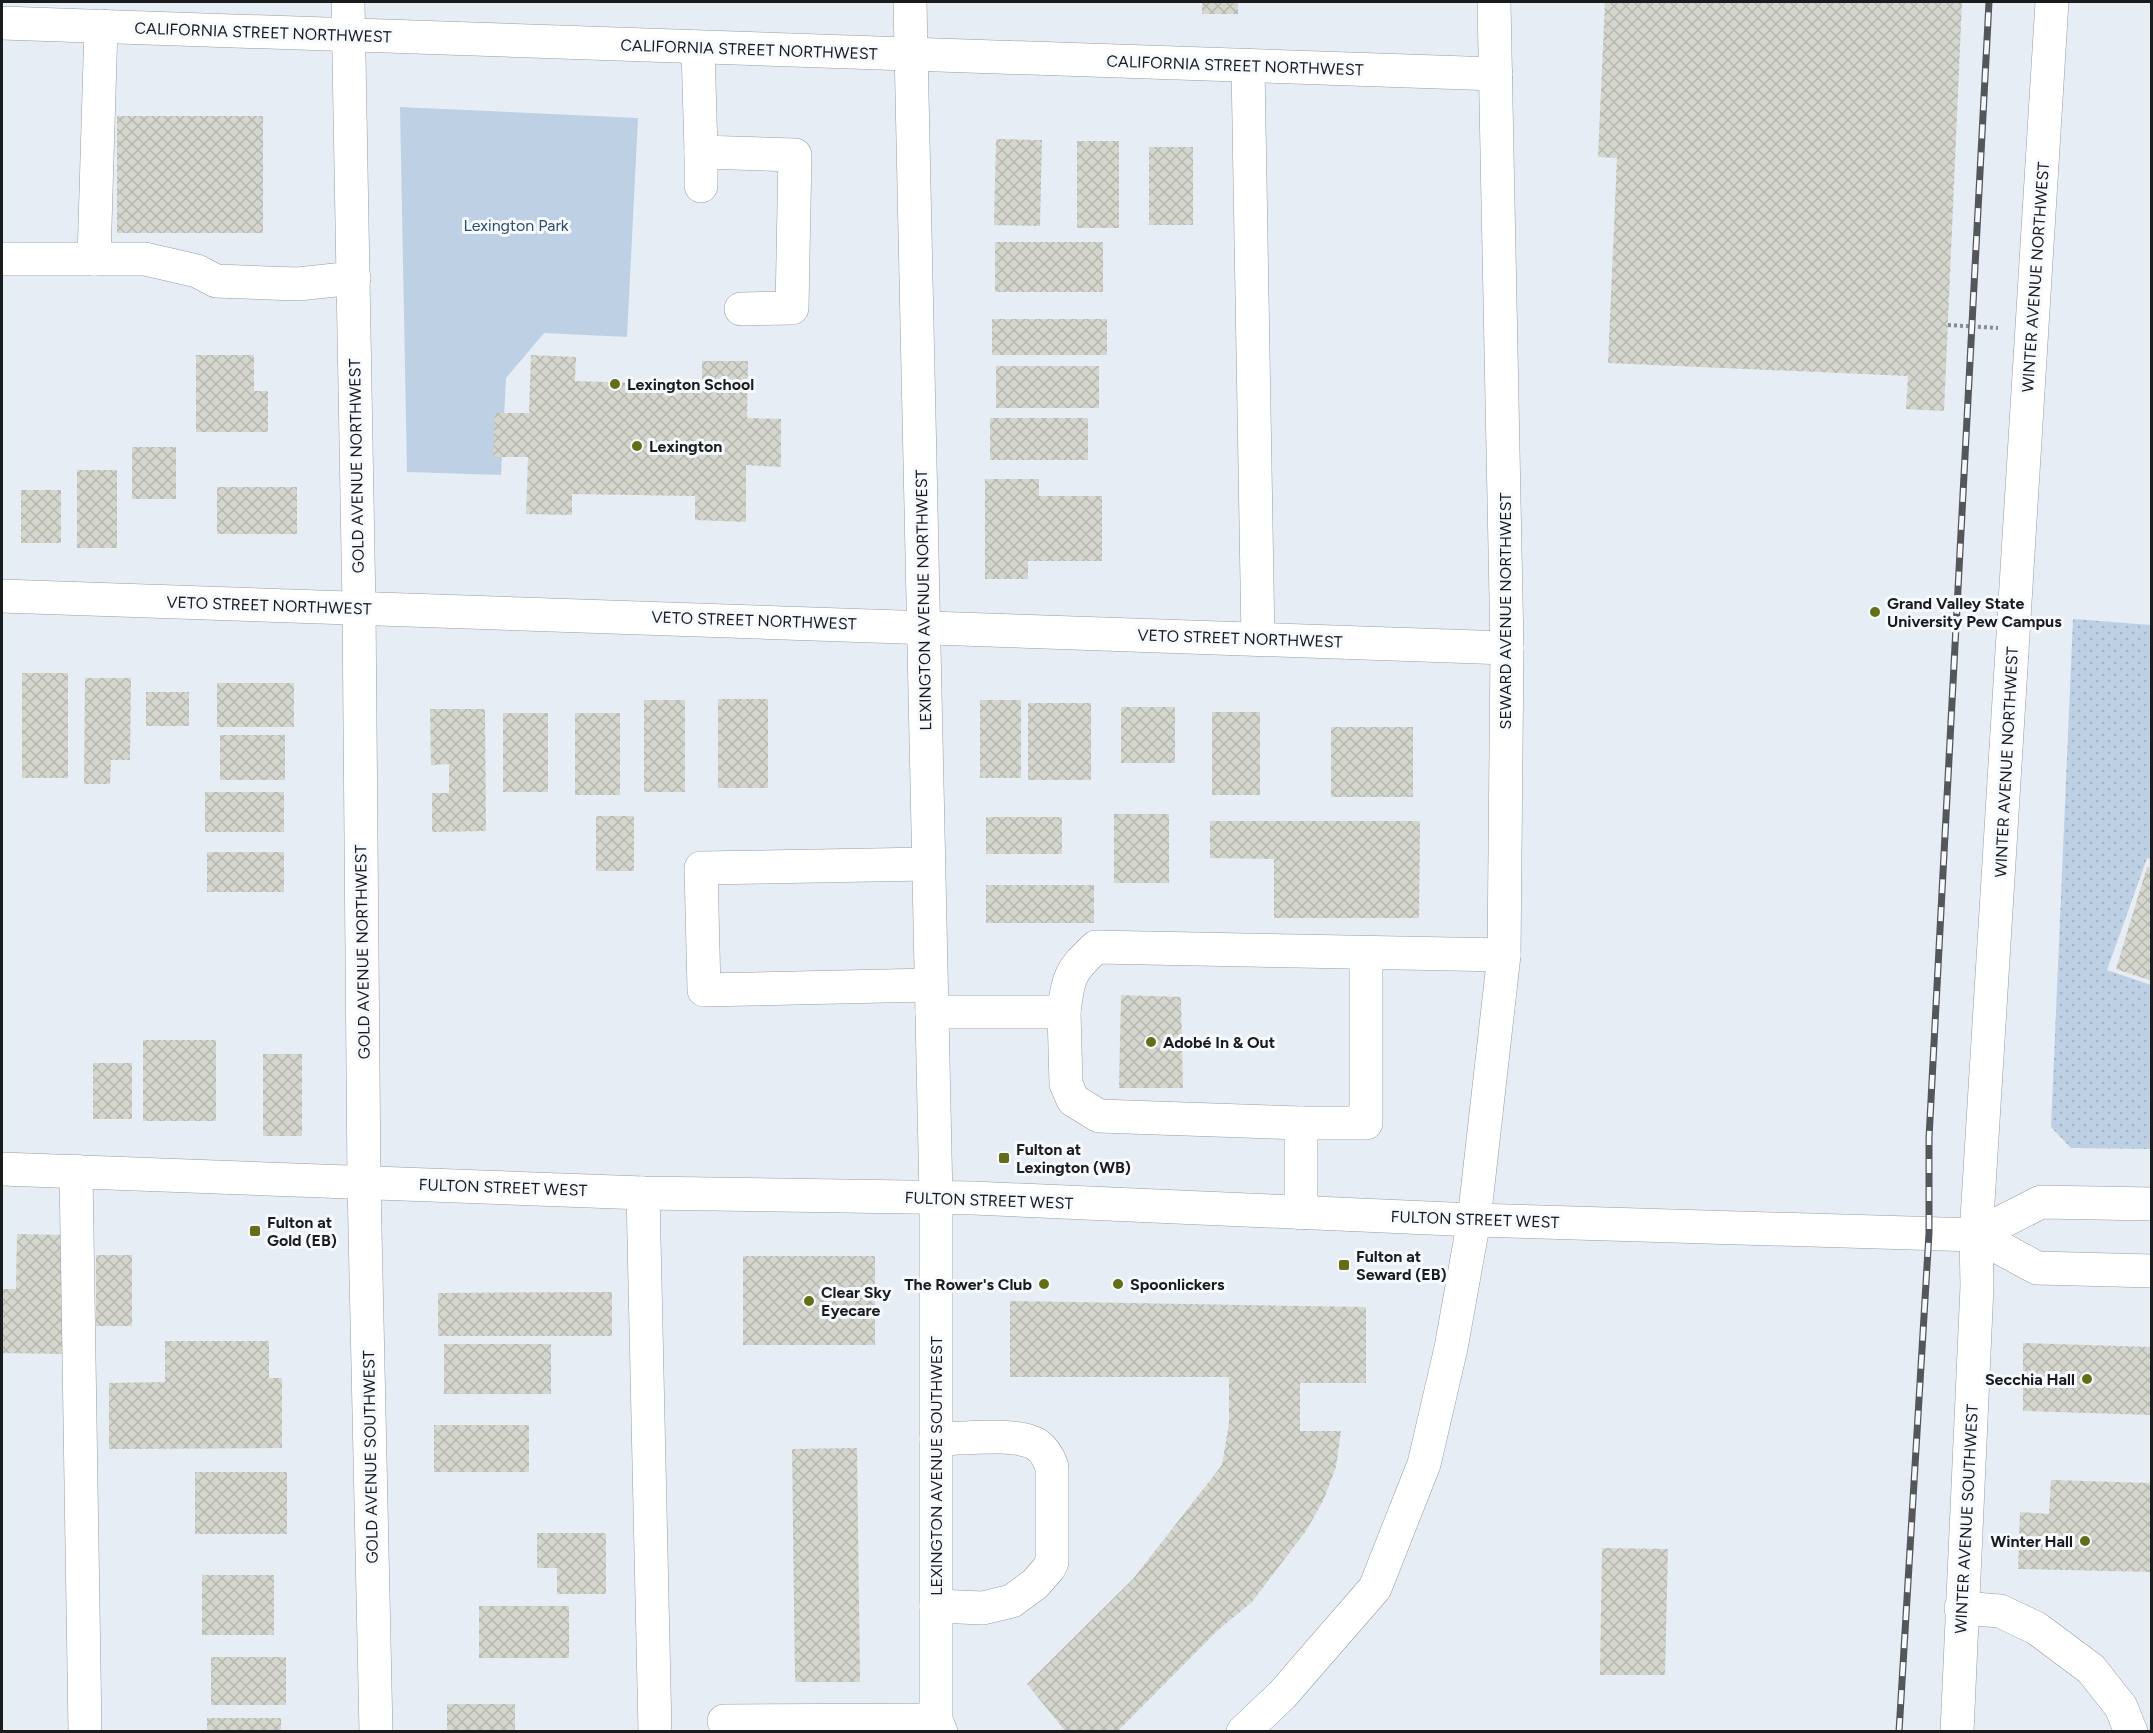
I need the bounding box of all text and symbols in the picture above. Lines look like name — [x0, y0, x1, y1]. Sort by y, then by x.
street label: CALIFORNIA STREET NORTHWEST — [134, 19, 392, 46]
street label: CALIFORNIA STREET NORTHWEST — [620, 36, 878, 63]
street label: CALIFORNIA STREET NORTHWEST — [1106, 52, 1364, 79]
street label: WINTER AVENUE NORTHWEST — [2018, 161, 2053, 393]
park label: Lexington Park — [463, 216, 569, 235]
street label: GOLD AVENUE NORTHWEST — [345, 358, 368, 574]
place label: Lexington School — [627, 375, 754, 394]
marker: Lexington School — [608, 377, 622, 391]
place label: Lexington — [649, 437, 722, 456]
marker: Lexington — [630, 439, 644, 453]
street label: LEXINGTON AVENUE NORTHWEST — [912, 469, 935, 731]
street label: SEWARD AVENUE NORTHWEST — [1496, 492, 1515, 729]
street label: VETO STREET NORTHWEST — [166, 592, 372, 619]
place label: Grand Valley State University Pew Campus — [1887, 594, 2062, 631]
marker: Grand Valley State University Pew Campus — [1868, 605, 1882, 619]
street label: VETO STREET NORTHWEST — [651, 607, 857, 634]
street label: VETO STREET NORTHWEST — [1137, 625, 1343, 652]
street label: WINTER AVENUE NORTHWEST — [1991, 646, 2022, 878]
street label: GOLD AVENUE NORTHWEST — [351, 844, 374, 1060]
place label: Adobé In & Out — [1163, 1033, 1275, 1052]
marker: Adobé In & Out — [1144, 1035, 1158, 1049]
place label: Fulton at Lexington (WB) — [1016, 1140, 1131, 1177]
marker: Fulton at Lexington (WB) — [997, 1151, 1011, 1165]
street label: FULTON STREET WEST — [418, 1175, 588, 1200]
street label: FULTON STREET WEST — [904, 1188, 1074, 1213]
street label: FULTON STREET WEST — [1390, 1207, 1560, 1232]
place label: Fulton at Gold (EB) — [267, 1213, 337, 1250]
marker: Fulton at Gold (EB) — [248, 1224, 262, 1238]
place label: Fulton at Seward (EB) — [1356, 1247, 1447, 1284]
marker: Fulton at Seward (EB) — [1337, 1258, 1351, 1272]
place label: The Rower's Club — [904, 1275, 1032, 1294]
place label: Spoonlickers — [1130, 1275, 1225, 1294]
marker: The Rower's Club — [1037, 1277, 1051, 1291]
marker: Spoonlickers — [1111, 1277, 1125, 1291]
place label: Clear Sky Eyecare — [821, 1283, 892, 1320]
marker: Clear Sky Eyecare — [802, 1294, 816, 1308]
street label: LEXINGTON AVENUE SOUTHWEST — [927, 1336, 946, 1596]
street label: GOLD AVENUE SOUTHWEST — [359, 1350, 382, 1564]
place label: Secchia Hall — [1985, 1370, 2075, 1389]
marker: Secchia Hall — [2080, 1372, 2094, 1386]
street label: WINTER AVENUE SOUTHWEST — [1951, 1404, 1982, 1634]
place label: Winter Hall — [1991, 1532, 2073, 1551]
marker: Winter Hall — [2078, 1534, 2092, 1548]

